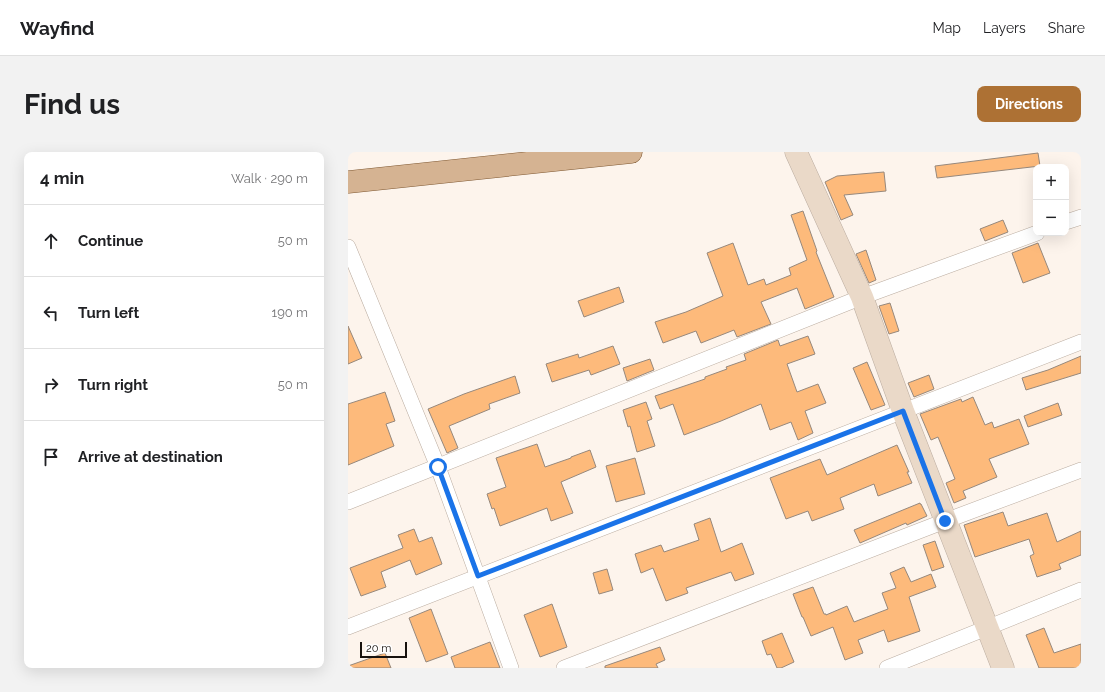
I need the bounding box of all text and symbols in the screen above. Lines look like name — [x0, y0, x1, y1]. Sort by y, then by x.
text: Wayfind — [20, 17, 94, 39]
text: Map — [933, 20, 961, 36]
text: Layers — [983, 20, 1026, 36]
text: Share — [1048, 20, 1085, 36]
button: Directions — [977, 86, 1081, 122]
text: Find us — [24, 88, 120, 121]
map controls — [1033, 164, 1069, 236]
button: + — [1033, 164, 1069, 200]
text: 4 min — [40, 168, 84, 188]
text: Walk · 290 m — [231, 171, 308, 186]
button: − — [1033, 200, 1069, 236]
icon: ahead — [40, 230, 62, 252]
text: Continue — [78, 232, 143, 250]
text: 50 m — [278, 233, 308, 248]
icon: left — [40, 302, 62, 324]
text: Turn left — [78, 304, 139, 322]
text: 190 m — [272, 305, 308, 320]
icon: right — [40, 374, 62, 396]
text: Turn right — [78, 376, 148, 394]
text: 50 m — [278, 377, 308, 392]
icon: arrive — [40, 446, 62, 468]
text: Arrive at destination — [78, 448, 223, 466]
route start — [429, 458, 447, 476]
route end — [936, 512, 954, 530]
scale bar — [360, 640, 407, 659]
text: 20 m — [366, 642, 391, 655]

